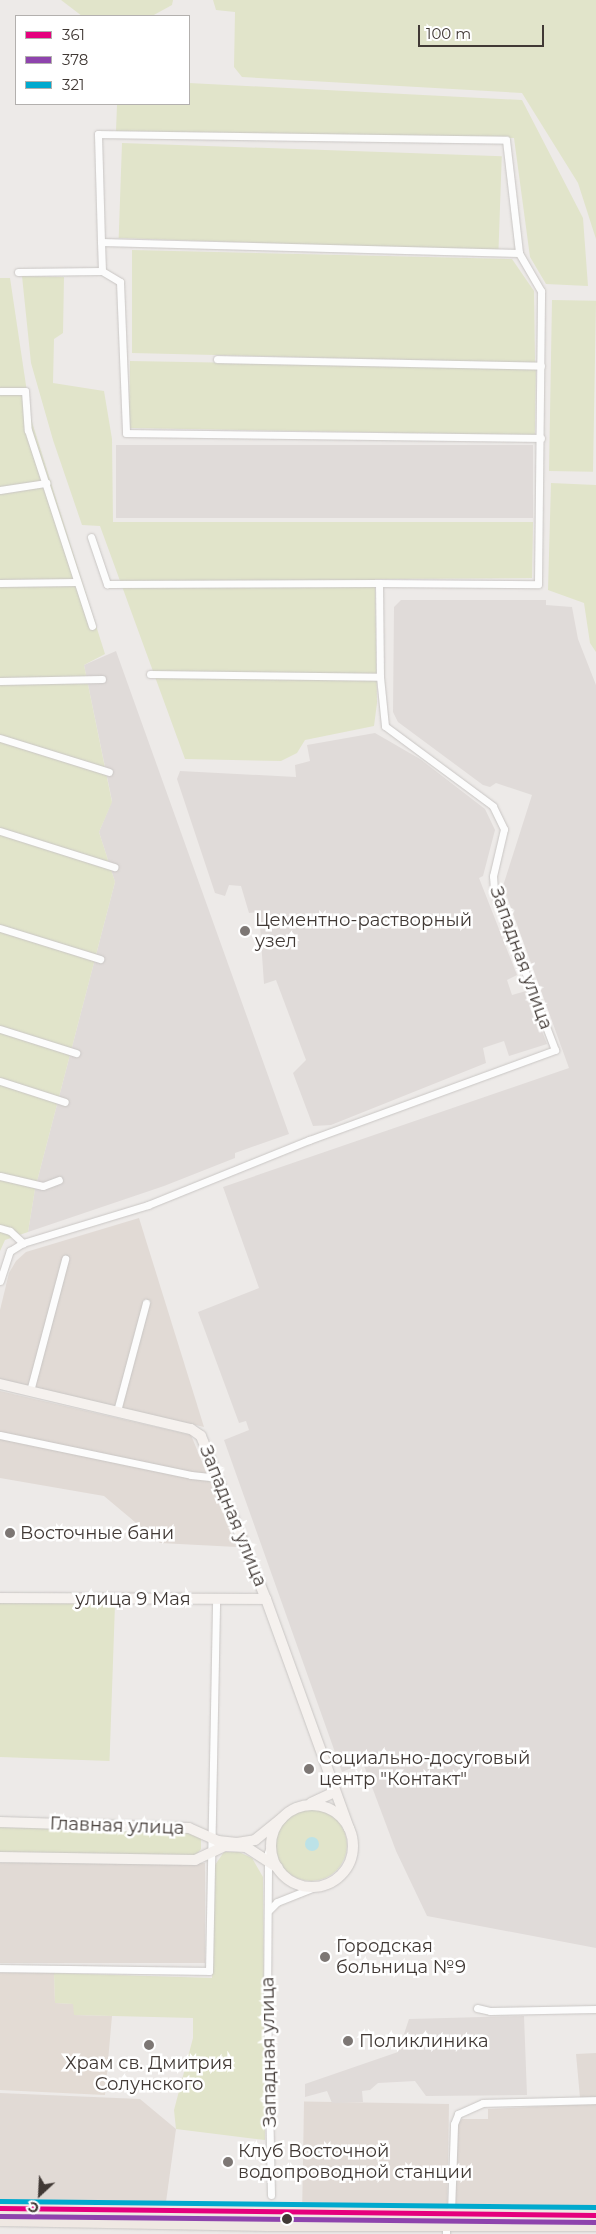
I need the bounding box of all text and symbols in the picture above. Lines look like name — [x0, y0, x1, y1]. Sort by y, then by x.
legend — [15, 15, 190, 105]
scale bar — [421, 15, 547, 47]
text: 100 m — [426, 24, 471, 43]
text: 361 — [62, 25, 85, 44]
text: 378 — [62, 50, 88, 69]
text: 321 — [62, 75, 84, 94]
street label: Западная улица — [485, 884, 557, 1032]
place label: Цементно-растворный узел — [255, 910, 472, 952]
marker: Цементно-растворный узел — [239, 925, 251, 937]
street label: Западная улица — [195, 1442, 271, 1590]
place label: Восточные бани — [20, 1522, 174, 1544]
marker: Восточные бани — [4, 1527, 16, 1539]
street label: улица 9 Мая — [75, 1588, 191, 1610]
place label: Социально-досуговый центр "Контакт" — [319, 1748, 530, 1790]
marker: Социально-досуговый центр "Контакт" — [303, 1763, 315, 1775]
street label: Главная улица — [49, 1813, 185, 1839]
place label: Городская больница №9 — [336, 1936, 466, 1978]
marker: Городская больница №9 — [318, 1950, 332, 1964]
street label: Западная улица — [257, 1977, 281, 2127]
place label: Поликлиника — [359, 2030, 489, 2052]
marker: Поликлиника — [341, 2034, 355, 2048]
marker: Храм св. Дмитрия Солунского — [143, 2039, 155, 2051]
place label: Храм св. Дмитрия Солунского — [65, 2053, 233, 2096]
place label: Клуб Восточной водопроводной станции — [238, 2141, 472, 2184]
marker: Клуб Восточной водопроводной станции — [222, 2156, 234, 2168]
north arrow — [15, 2169, 65, 2219]
text: С — [25, 2197, 42, 2218]
unlabelled marker — [282, 2214, 292, 2224]

